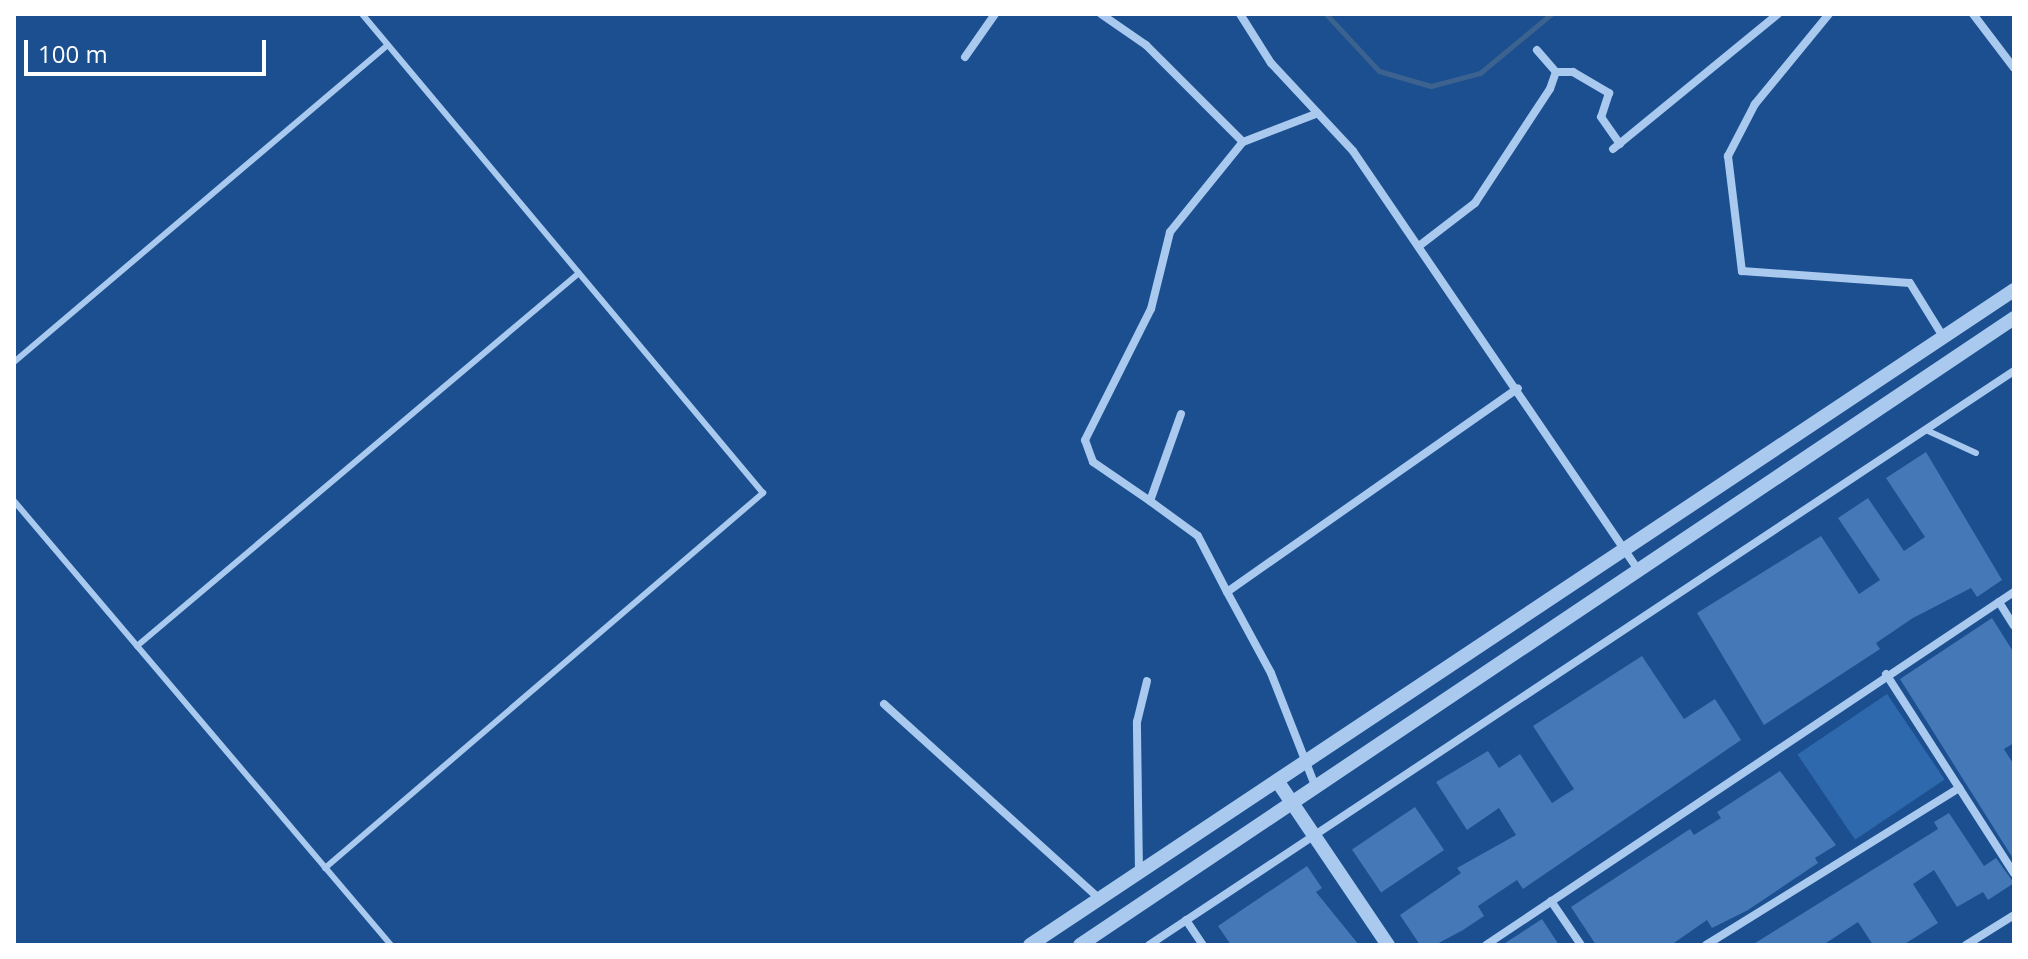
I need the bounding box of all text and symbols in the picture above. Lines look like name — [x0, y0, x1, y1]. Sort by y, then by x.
scale bar — [28, 24, 270, 74]
text: 100 m — [38, 37, 108, 70]

